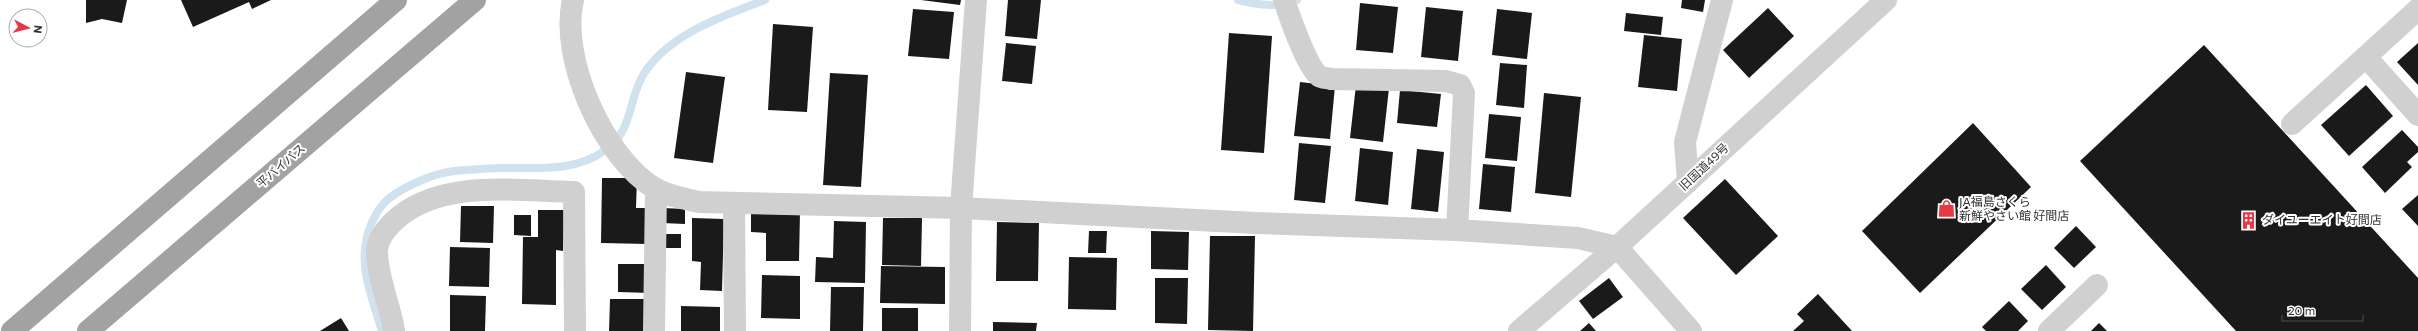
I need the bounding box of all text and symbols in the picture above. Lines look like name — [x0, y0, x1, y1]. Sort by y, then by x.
north arrow — [8, 8, 48, 48]
text: N — [31, 24, 45, 34]
street label: 平バイパス — [253, 140, 307, 190]
street label: 旧国道49号 — [1676, 140, 1731, 193]
place label: JA福島さくら 新鮮やさい館 好間店 — [1959, 194, 2069, 222]
shop icon: JA福島さくら 新鮮やさい館 好間店 — [1936, 199, 1956, 219]
building icon: ダイユーエイト好間店 — [2239, 210, 2259, 230]
place label: ダイユーエイト好間店 — [2262, 212, 2382, 226]
scale bar — [2282, 297, 2363, 323]
text: 20 m — [2288, 303, 2315, 317]

